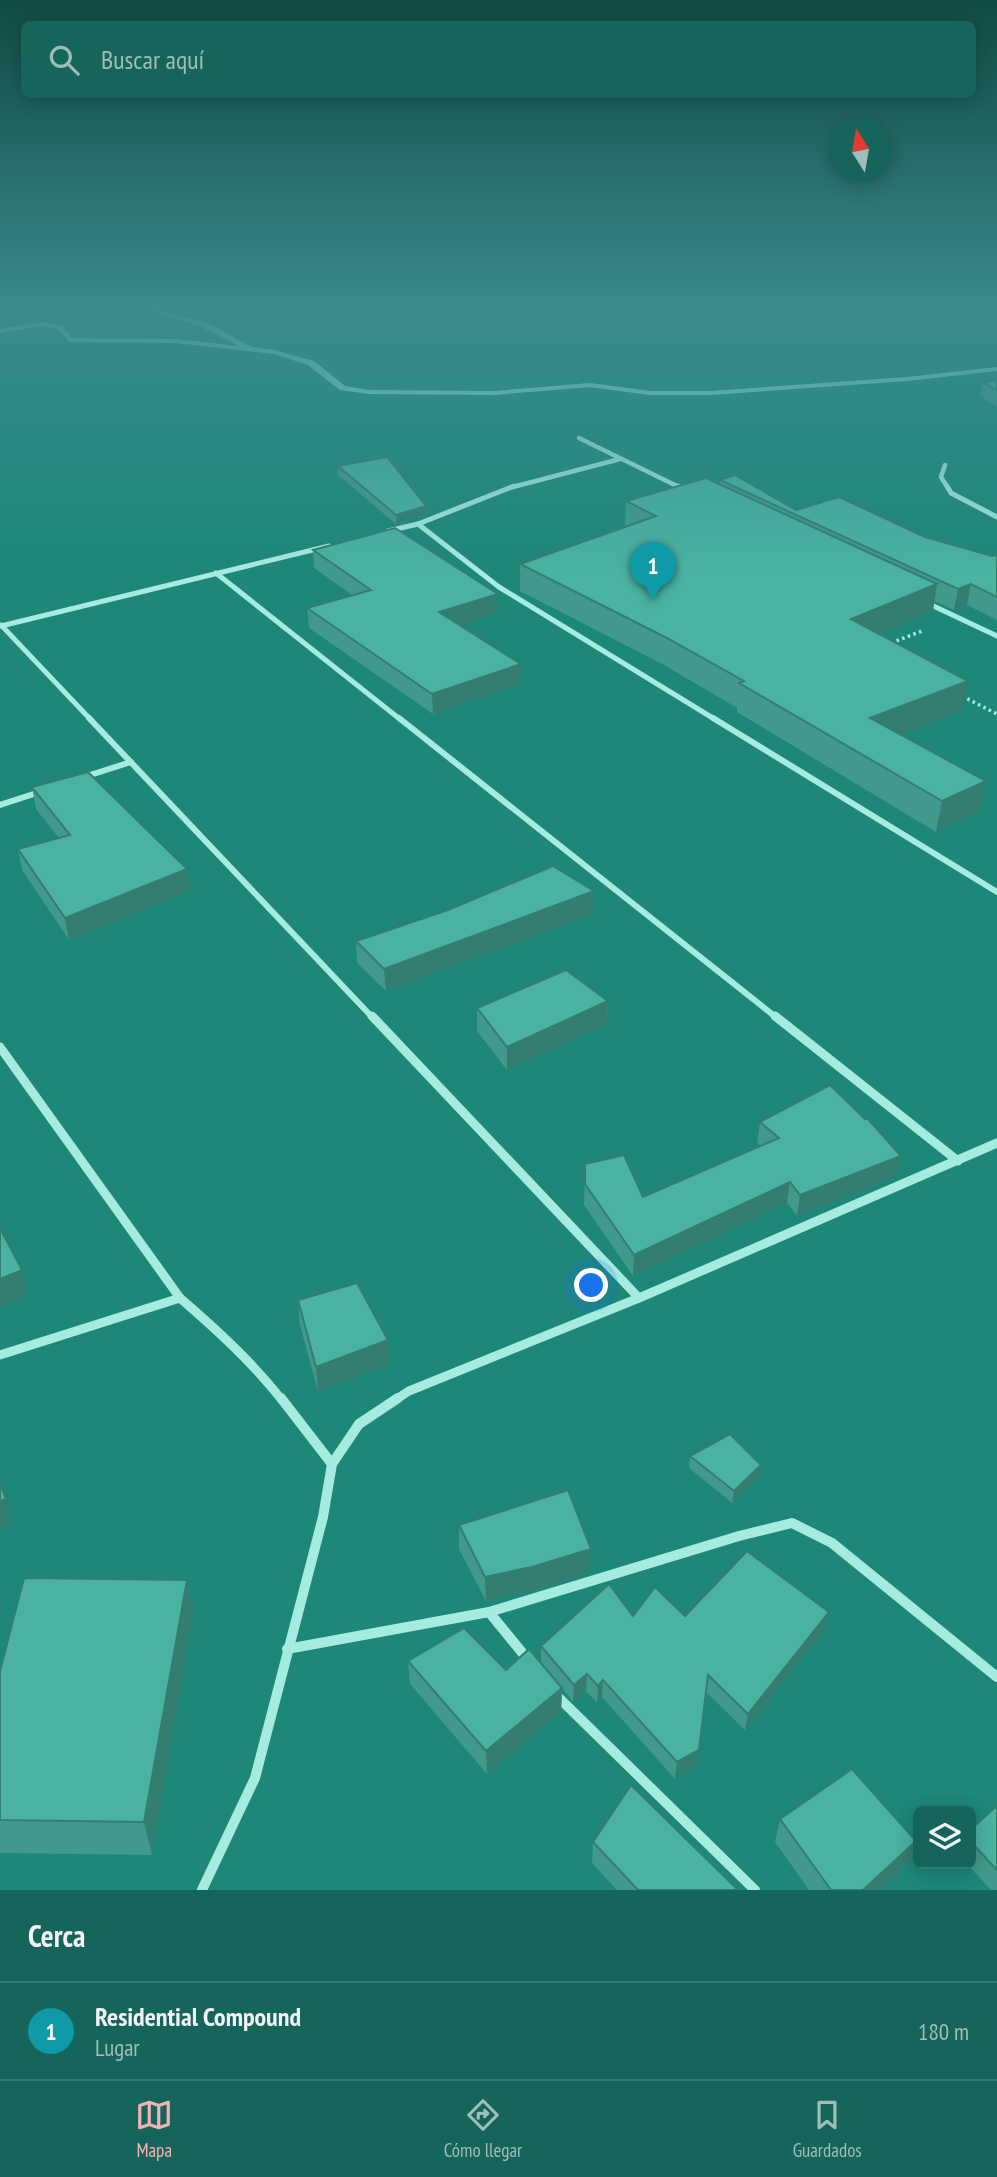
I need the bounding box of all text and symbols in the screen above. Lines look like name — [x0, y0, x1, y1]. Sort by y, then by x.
search box — [21, 21, 976, 98]
icon: search — [45, 41, 83, 79]
text: Buscar aquí — [101, 43, 204, 76]
north arrow — [829, 119, 892, 182]
pin: 1 — [630, 542, 676, 600]
your location — [574, 1268, 608, 1302]
map controls — [913, 1806, 976, 1869]
button: layers — [913, 1806, 976, 1869]
text: Cerca — [28, 1916, 85, 1955]
text: Residential Compound — [95, 2000, 301, 2033]
text: 1 — [46, 2017, 57, 2046]
text: 180 m — [918, 2017, 969, 2046]
text: Lugar — [95, 2033, 140, 2062]
tab: Mapa — [135, 2096, 173, 2162]
tab: Cómo llegar — [444, 2096, 522, 2162]
tab: Guardados — [793, 2096, 862, 2162]

